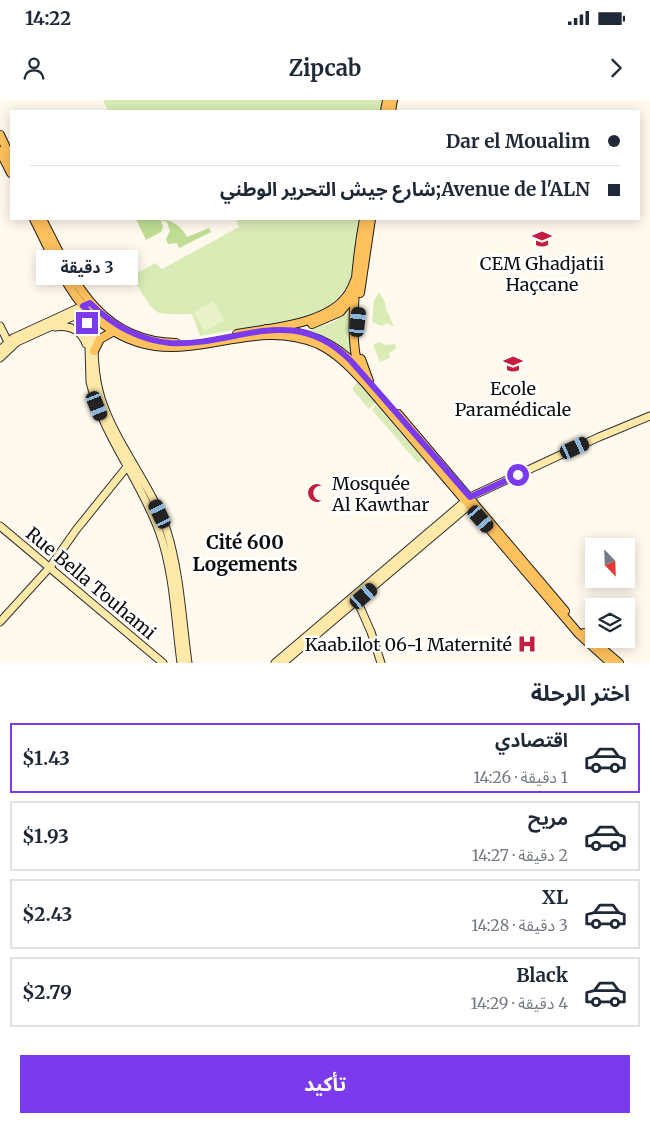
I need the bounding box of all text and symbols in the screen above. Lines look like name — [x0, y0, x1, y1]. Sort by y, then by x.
text: 14:22 — [25, 6, 71, 30]
icon: person — [20, 54, 48, 82]
text: Zipcab — [289, 54, 361, 82]
icon: forward — [602, 54, 630, 82]
text: Dar el Moualim — [446, 129, 590, 153]
text: Avenue de l'ALN;شارع جيش التحرير الوطني — [220, 177, 590, 201]
school or university icon: CEM Ghadjatii Haçcane — [531, 228, 553, 250]
callout: 3 دقيقة — [36, 250, 138, 286]
place label: CEM Ghadjatii Haçcane — [480, 252, 605, 296]
text: 3 دقيقة — [60, 257, 114, 277]
car — [348, 306, 367, 338]
route end — [76, 312, 98, 334]
school or university icon: Ecole Paramédicale — [502, 353, 524, 375]
place label: Ecole Paramédicale — [455, 377, 571, 421]
car — [84, 389, 109, 423]
car — [558, 435, 591, 461]
route start — [507, 464, 529, 486]
place label: Mosquée Al Kawthar — [331, 472, 429, 516]
mosque icon: Mosquée Al Kawthar — [306, 482, 328, 504]
car — [146, 497, 173, 531]
car — [465, 503, 496, 535]
street label: Rue Bella Touhami — [21, 522, 161, 644]
district label: Cité 600 Logements — [192, 530, 298, 576]
north arrow — [585, 538, 635, 588]
map controls — [585, 538, 635, 648]
car — [347, 580, 380, 612]
button: layers — [585, 598, 635, 648]
place label: Kaab.ilot 06-1 Maternité — [305, 633, 512, 656]
hospital icon: Kaab.ilot 06-1 Maternité — [516, 633, 538, 655]
text: اختر الرحلة — [531, 679, 630, 707]
text: اقتصادي — [495, 728, 568, 752]
icon: car — [583, 736, 628, 781]
text: $1.43 — [22, 746, 70, 770]
text: 1 دقيقة · 14:26 — [473, 767, 568, 787]
text: مريح — [528, 806, 568, 830]
icon: car — [583, 814, 628, 859]
text: $1.93 — [22, 824, 69, 848]
text: 2 دقيقة · 14:27 — [472, 845, 568, 865]
text: XL — [542, 885, 568, 909]
icon: car — [583, 892, 628, 937]
text: $2.43 — [22, 902, 72, 926]
text: 3 دقيقة · 14:28 — [471, 915, 568, 935]
text: Black — [516, 963, 568, 987]
icon: car — [583, 970, 628, 1015]
text: $2.79 — [22, 980, 72, 1004]
text: 4 دقيقة · 14:29 — [471, 993, 568, 1013]
button: تأكيد — [20, 1055, 630, 1113]

